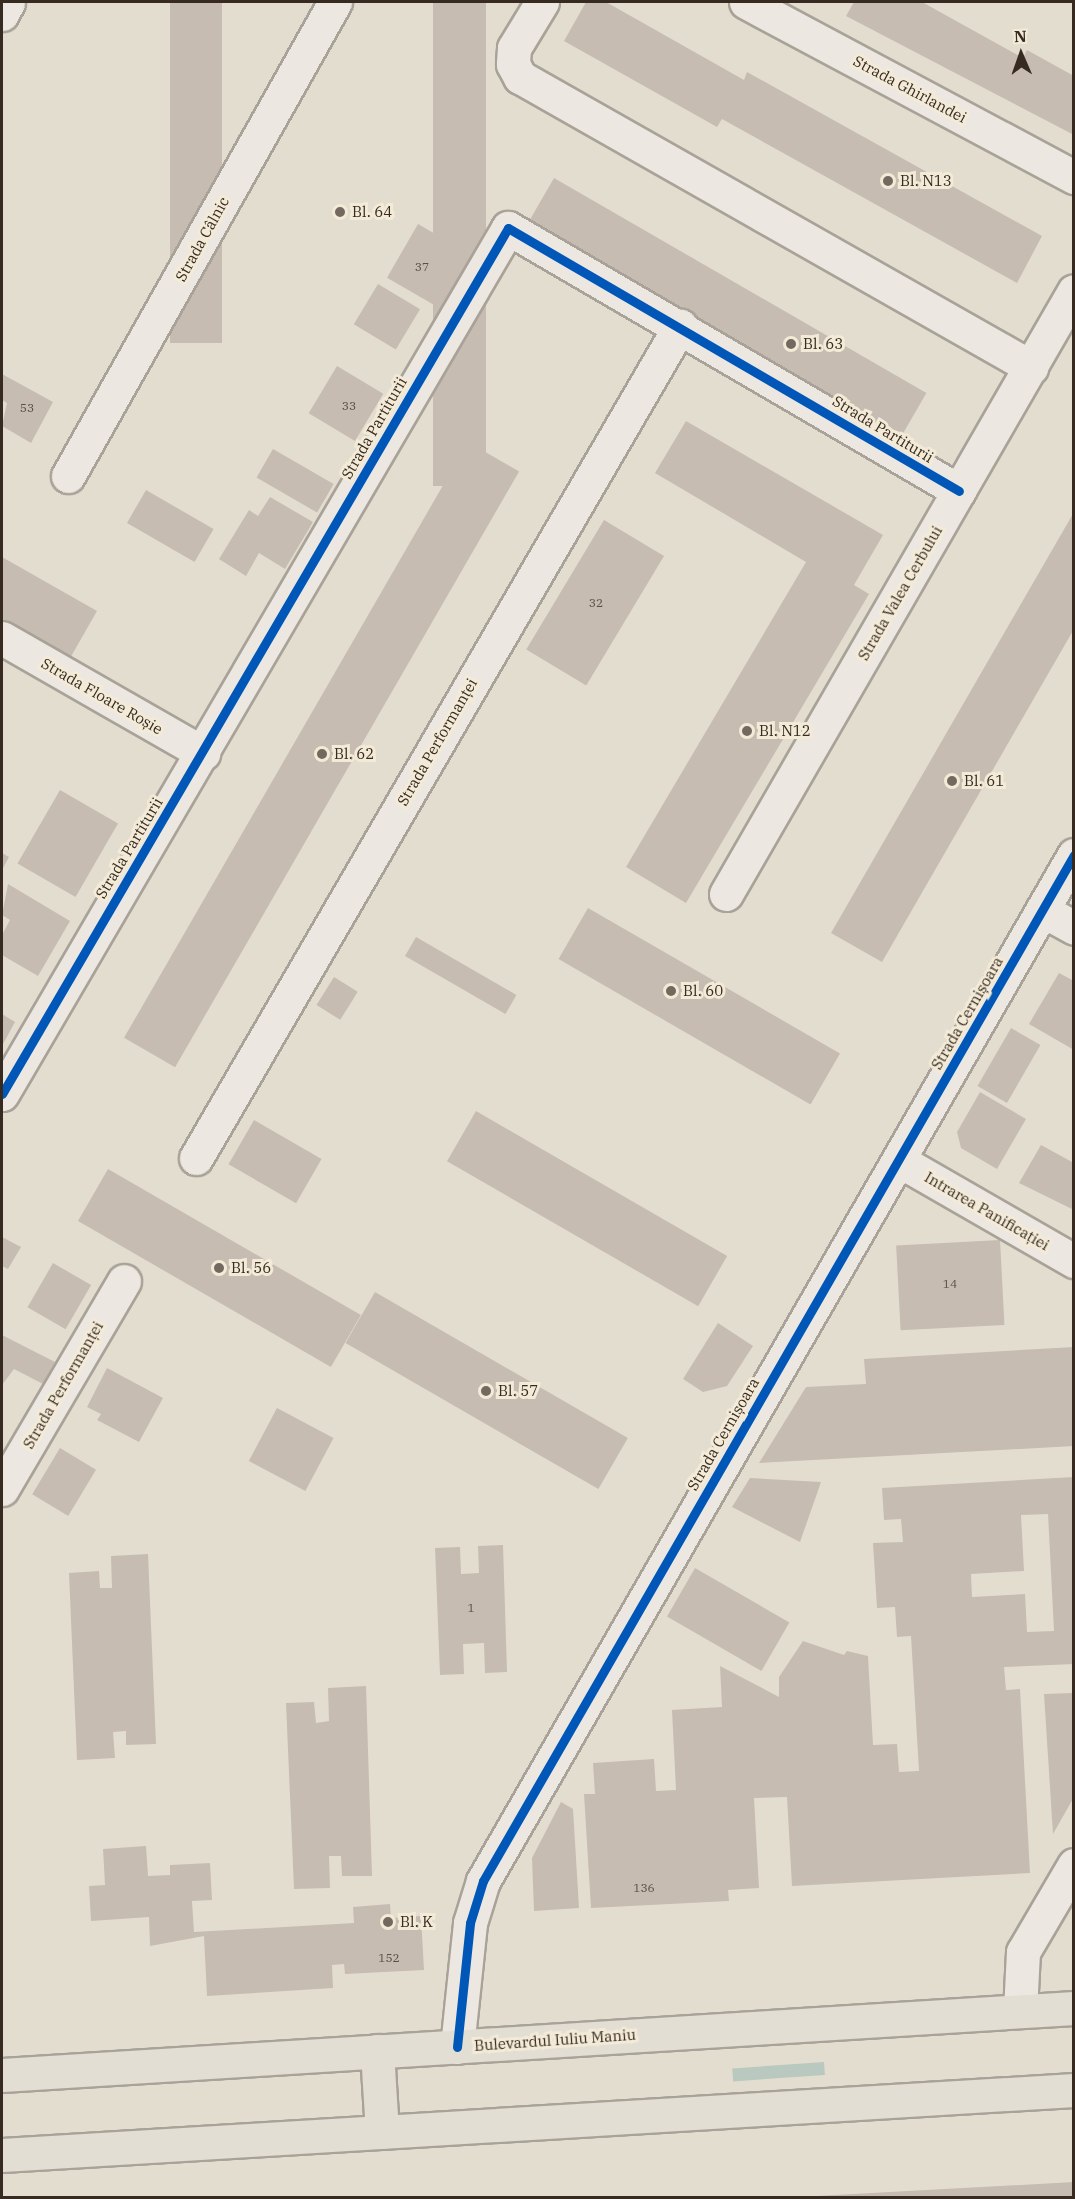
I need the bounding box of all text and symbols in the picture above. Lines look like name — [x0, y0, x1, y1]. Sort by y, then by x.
north arrow — [991, 24, 1051, 84]
text: N — [1014, 26, 1027, 46]
street label: Strada Ghirlandei — [850, 52, 970, 126]
place label: Bl. N13 — [900, 172, 952, 190]
marker: Bl. N13 — [881, 174, 895, 188]
street label: Strada Câlnic — [171, 194, 233, 284]
place label: Bl. 64 — [352, 203, 392, 221]
marker: Bl. 64 — [333, 205, 347, 219]
house number: 37 — [415, 260, 429, 274]
place label: Bl. 63 — [803, 335, 843, 353]
marker: Bl. 63 — [784, 337, 798, 351]
street label: Strada Partiturii — [338, 374, 410, 482]
street label: Strada Partiturii — [829, 392, 937, 466]
house number: 33 — [342, 399, 356, 413]
house number: 53 — [20, 401, 34, 415]
street label: Strada Valea Cerbului — [854, 523, 946, 663]
house number: 32 — [589, 596, 603, 610]
street label: Strada Floare Roșie — [38, 654, 166, 738]
street label: Strada Performanței — [393, 675, 481, 809]
place label: Bl. N12 — [759, 722, 811, 740]
marker: Bl. N12 — [740, 724, 754, 738]
place label: Bl. 62 — [334, 745, 374, 763]
marker: Bl. 62 — [315, 747, 329, 761]
place label: Bl. 61 — [964, 772, 1004, 790]
marker: Bl. 61 — [945, 774, 959, 788]
street label: Strada Partiturii — [92, 794, 166, 902]
street label: Strada Cernișoara — [927, 953, 1007, 1073]
place label: Bl. 60 — [683, 982, 723, 1000]
marker: Bl. 60 — [664, 984, 678, 998]
street label: Intrarea Panificației — [921, 1168, 1053, 1254]
place label: Bl. 56 — [231, 1259, 271, 1277]
marker: Bl. 56 — [212, 1261, 226, 1275]
house number: 14 — [943, 1277, 957, 1291]
street label: Strada Performanței — [19, 1318, 107, 1452]
street label: Strada Cernișoara — [683, 1374, 763, 1494]
place label: Bl. 57 — [498, 1382, 538, 1400]
marker: Bl. 57 — [479, 1384, 493, 1398]
house number: 1 — [467, 1601, 475, 1615]
house number: 136 — [633, 1881, 655, 1895]
place label: Bl. K — [400, 1913, 433, 1931]
marker: Bl. K — [381, 1915, 395, 1929]
house number: 152 — [378, 1951, 400, 1965]
street label: Bulevardul Iuliu Maniu — [474, 2025, 636, 2055]

